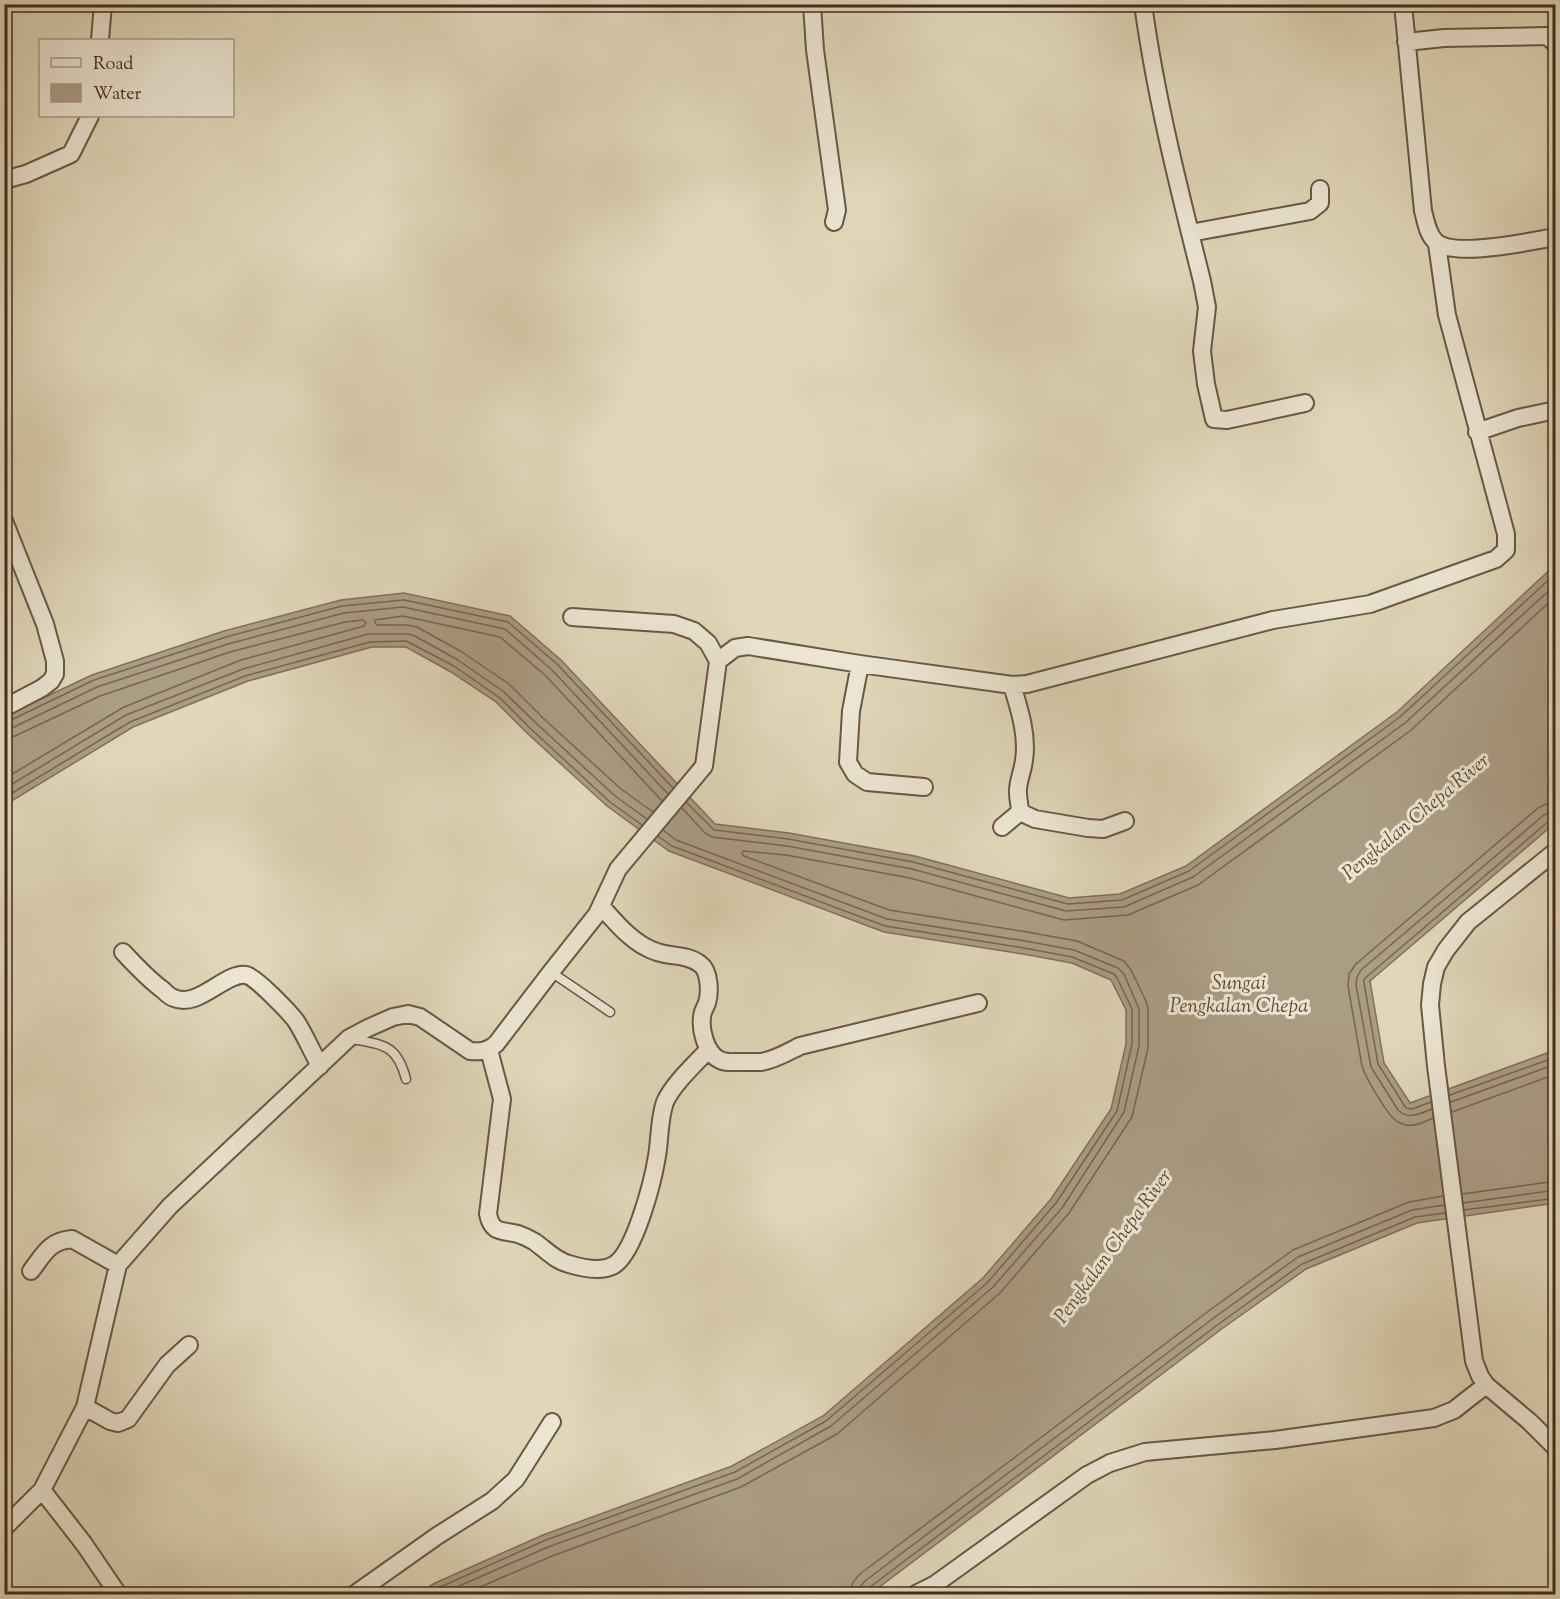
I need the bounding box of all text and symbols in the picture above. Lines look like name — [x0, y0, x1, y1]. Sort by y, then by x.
legend — [39, 39, 234, 117]
text: Road — [93, 52, 133, 78]
text: Water — [93, 82, 142, 108]
water label: Pengkalan Chepa River — [1337, 748, 1496, 888]
water label: Sungai Pengkalan Chepa — [1170, 970, 1308, 1022]
water label: Pengkalan Chepa River — [1048, 1164, 1180, 1330]

